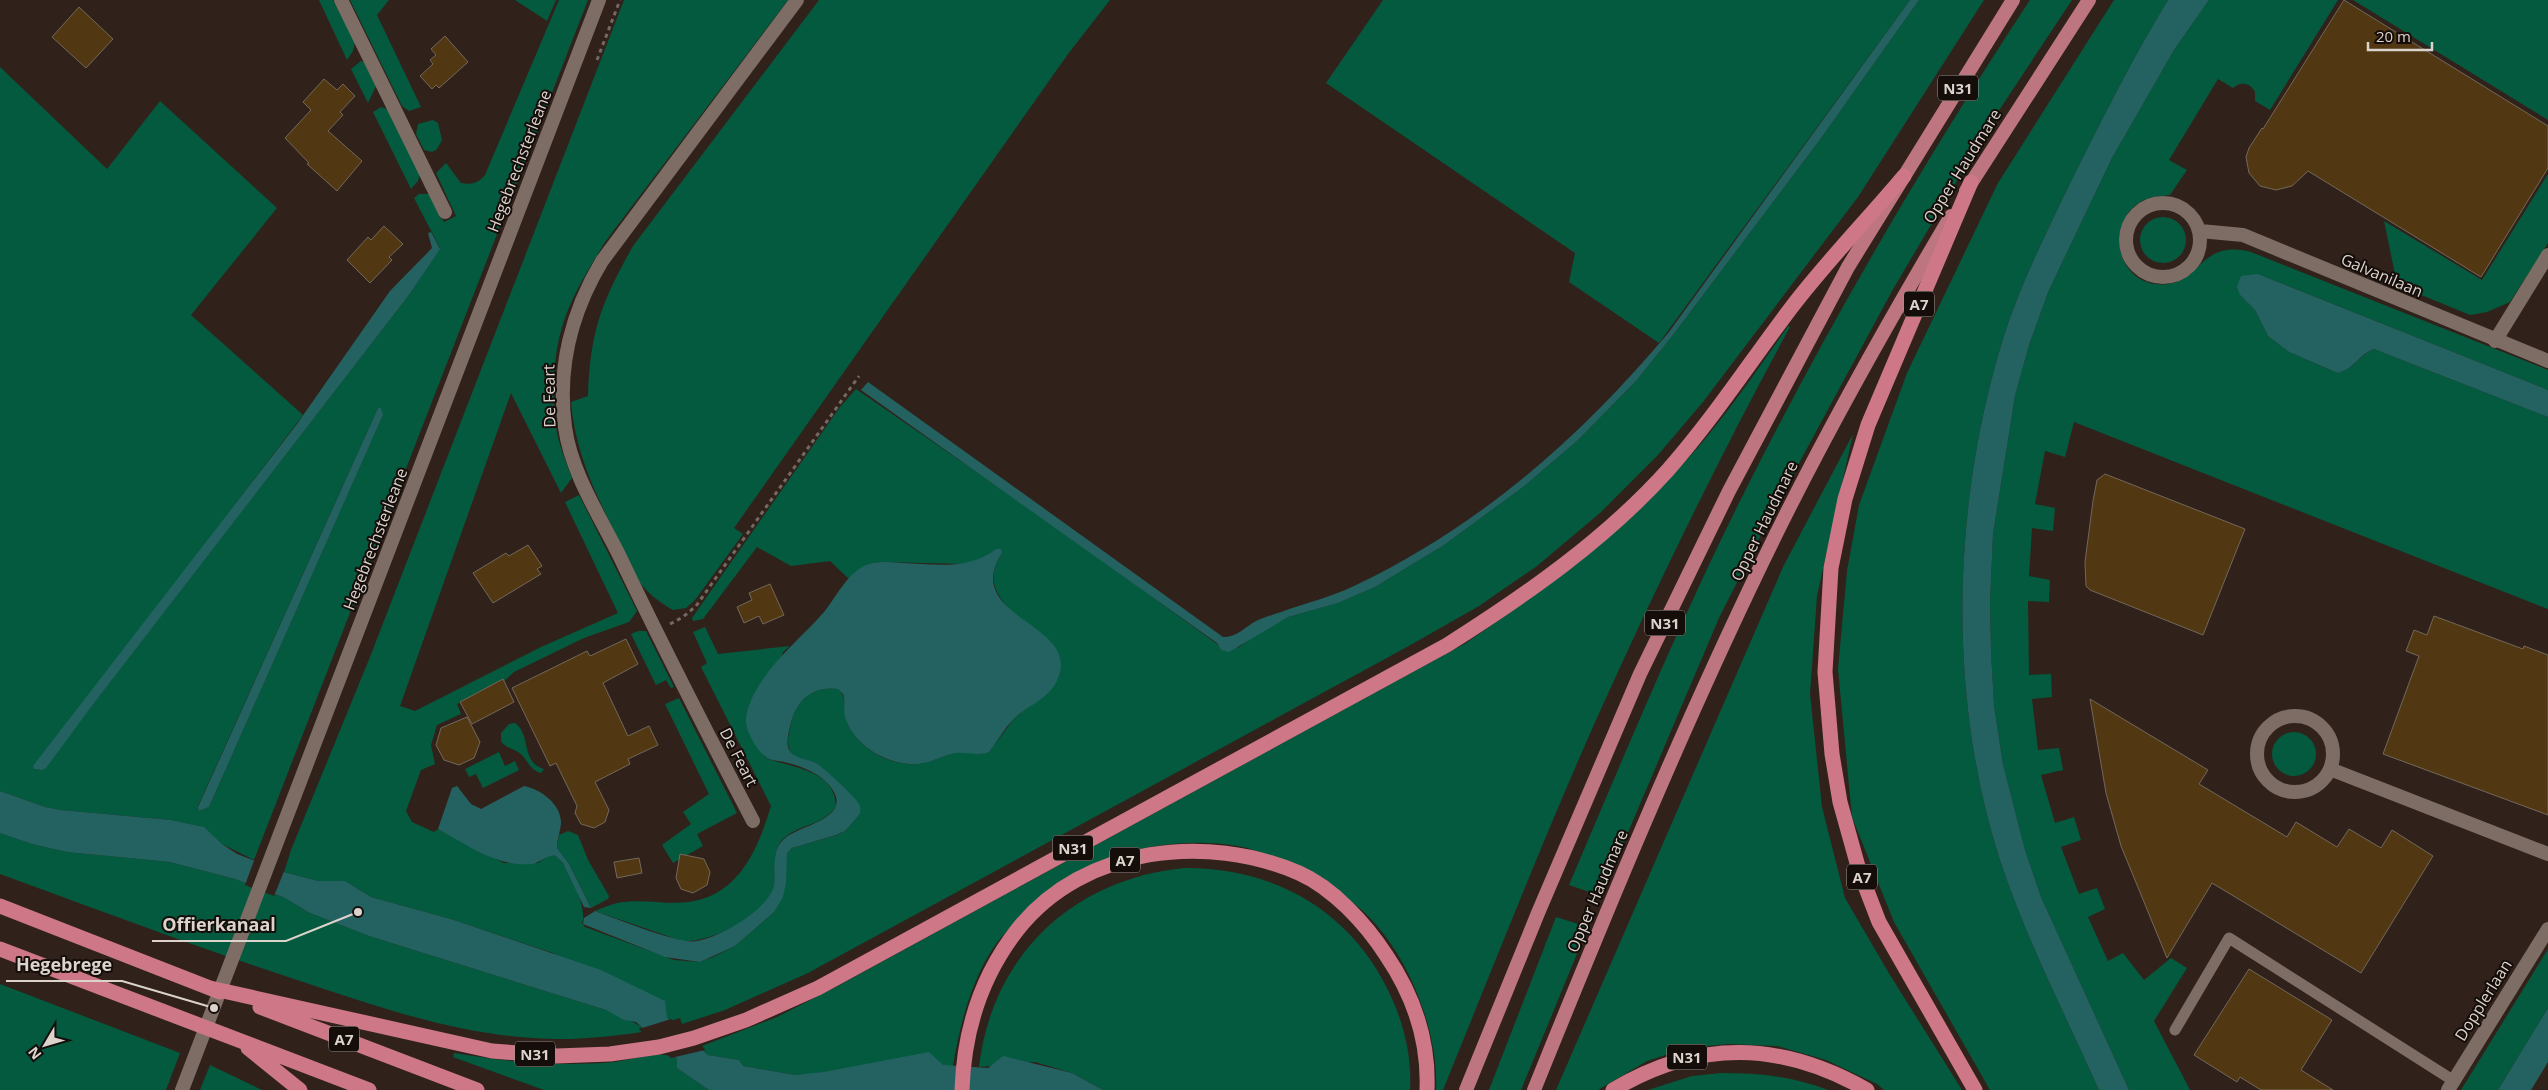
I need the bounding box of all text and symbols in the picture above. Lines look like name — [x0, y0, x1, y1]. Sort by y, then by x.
scale bar — [2368, 20, 2432, 52]
text: 20 m — [2376, 26, 2411, 46]
road number: N31 — [1938, 76, 1978, 100]
street label: Hegebrechsterleane — [482, 87, 556, 235]
street label: Opper Haudmare — [1918, 105, 2006, 227]
street label: Galvanilaan — [2338, 248, 2426, 302]
road number: A7 — [1904, 292, 1934, 316]
street label: De Feart — [537, 364, 561, 428]
street label: Opper Haudmare — [1725, 457, 1803, 585]
street label: Hegebrechsterleane — [338, 465, 412, 613]
road number: N31 — [1645, 610, 1685, 636]
street label: De Feart — [715, 724, 763, 790]
street label: Opper Haudmare — [1561, 826, 1633, 956]
road number: N31 — [1053, 836, 1093, 860]
road number: A7 — [1110, 848, 1140, 872]
road number: A7 — [1847, 864, 1877, 890]
callout: Offierkanaal — [152, 908, 286, 941]
text: Offierkanaal — [162, 912, 276, 936]
callout: Hegebrege — [6, 948, 122, 981]
text: Hegebrege — [16, 952, 112, 976]
street label: Dopplerlaan — [2449, 955, 2517, 1045]
north arrow — [20, 1020, 70, 1070]
road number: A7 — [329, 1026, 359, 1052]
road number: N31 — [515, 1042, 555, 1066]
text: N — [23, 1043, 45, 1064]
road number: N31 — [1667, 1044, 1707, 1070]

